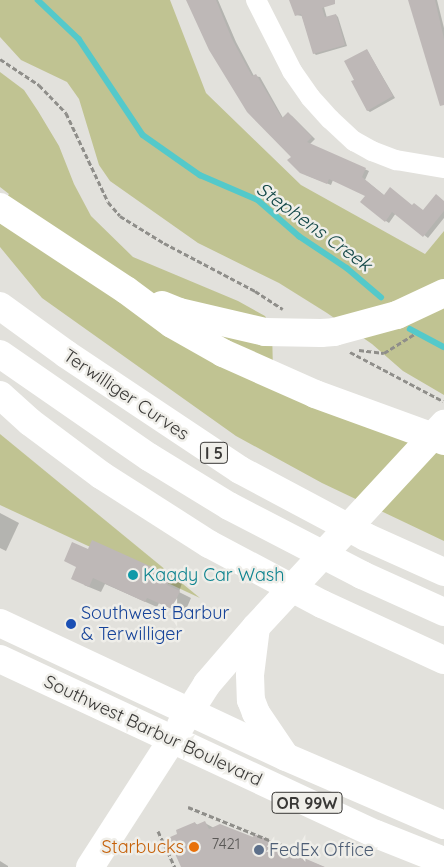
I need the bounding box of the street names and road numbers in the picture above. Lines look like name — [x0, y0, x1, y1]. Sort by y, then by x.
street label: Terwilliger Curves — [59, 345, 193, 445]
road number: I 5 — [199, 439, 229, 466]
street label: Southwest Barbur Boulevard — [41, 671, 265, 791]
road number: OR 99W — [271, 790, 343, 816]

